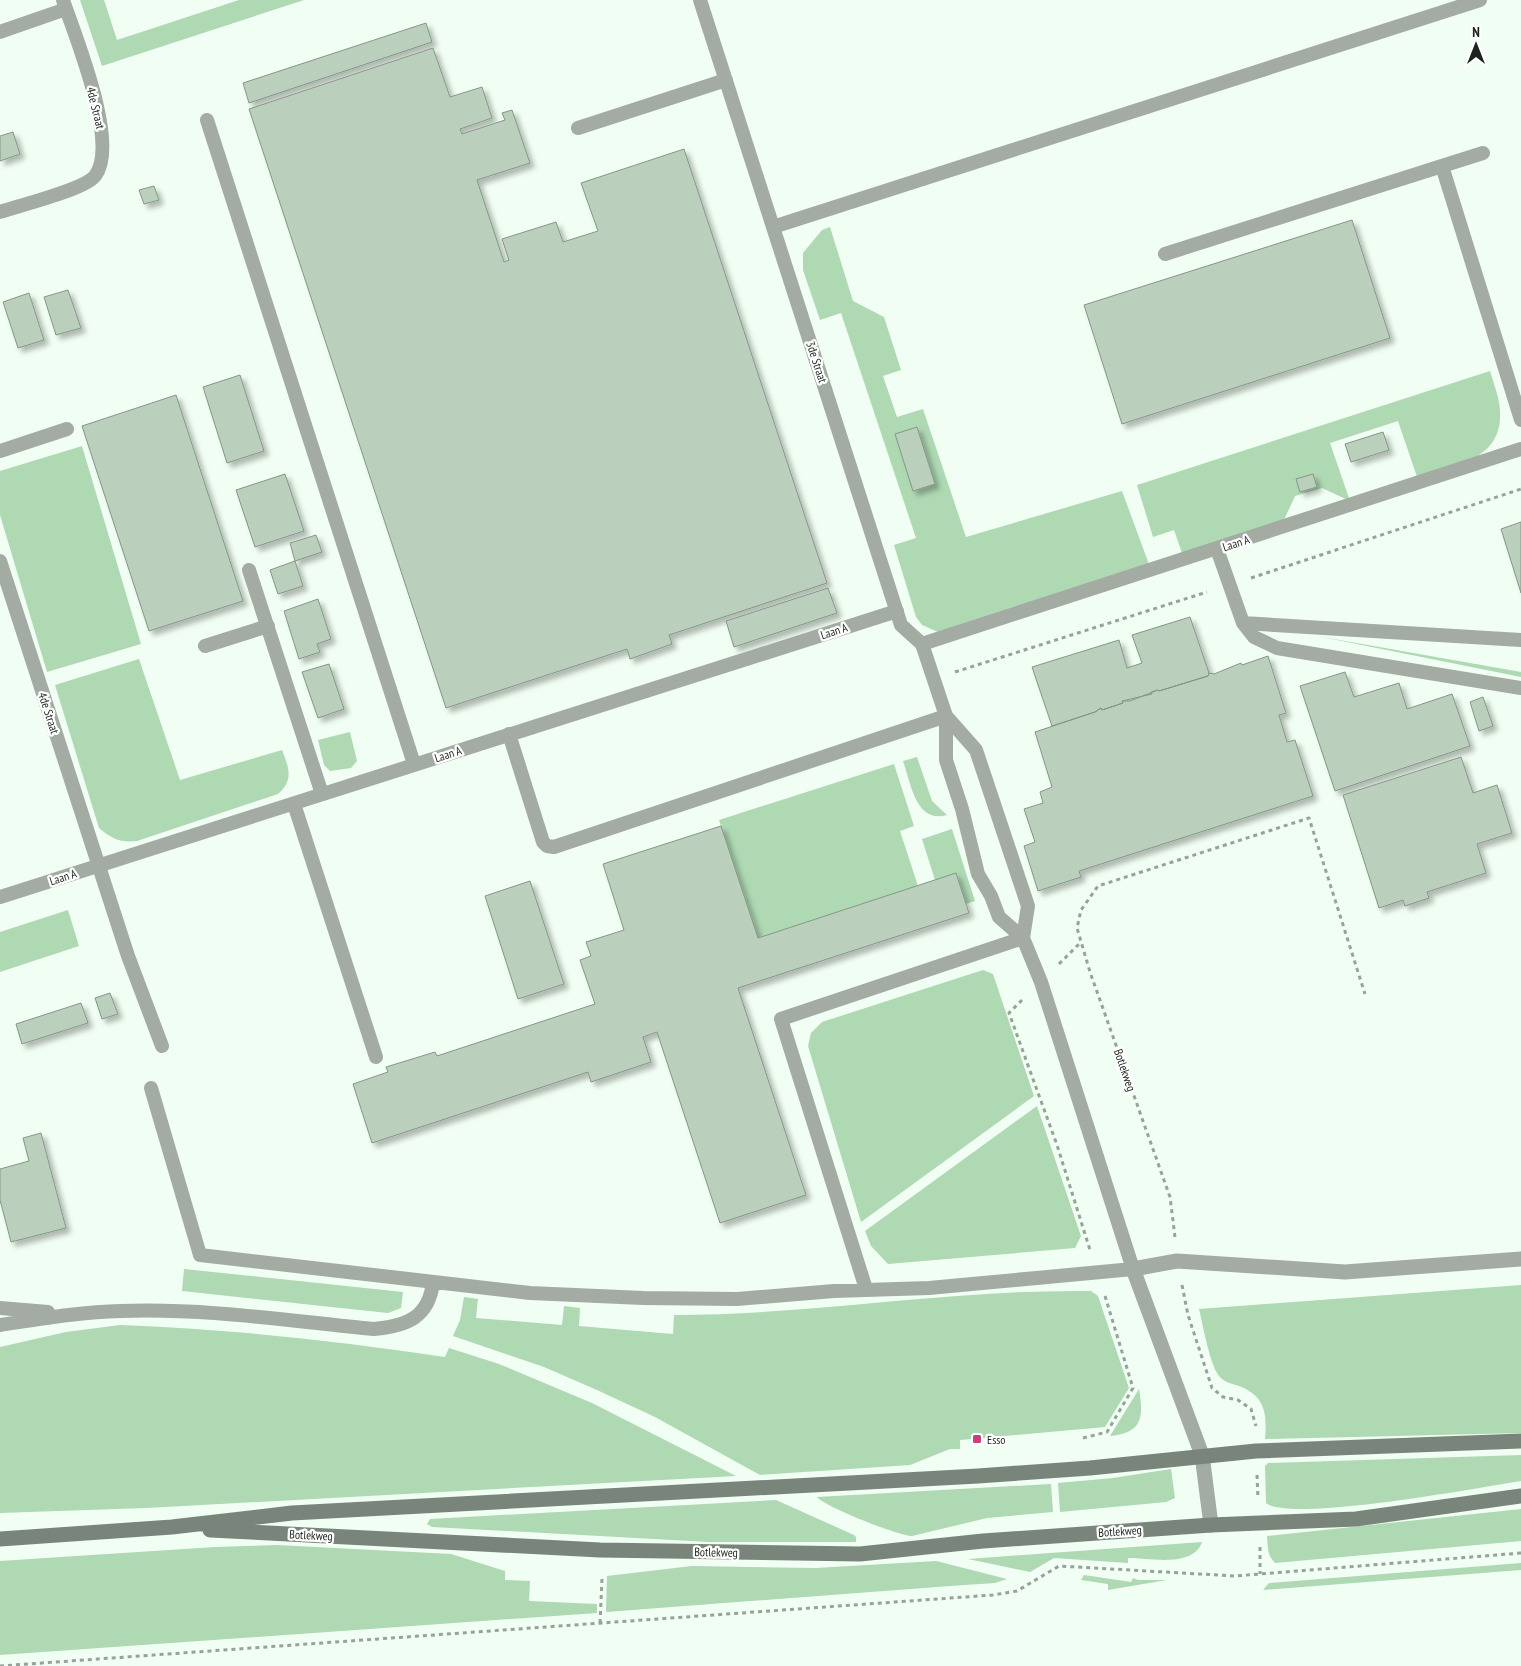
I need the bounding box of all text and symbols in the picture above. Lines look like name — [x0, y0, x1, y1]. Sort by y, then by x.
north arrow — [1451, 20, 1501, 70]
text: N — [1472, 23, 1480, 41]
street label: 4de Straat — [84, 85, 109, 131]
street label: 3de Straat — [803, 339, 831, 385]
street label: Laan A — [1221, 532, 1252, 554]
street label: Laan A — [819, 620, 850, 642]
street label: 4de Straat — [35, 690, 63, 736]
street label: Laan A — [433, 743, 464, 765]
street label: Laan A — [48, 866, 79, 888]
street label: Botlekweg — [1111, 1047, 1139, 1093]
place label: Esso — [987, 1432, 1005, 1447]
marker: Esso — [971, 1433, 983, 1445]
street label: Botlekweg — [1098, 1522, 1142, 1540]
street label: Botlekweg — [289, 1526, 333, 1544]
street label: Botlekweg — [694, 1544, 738, 1560]

